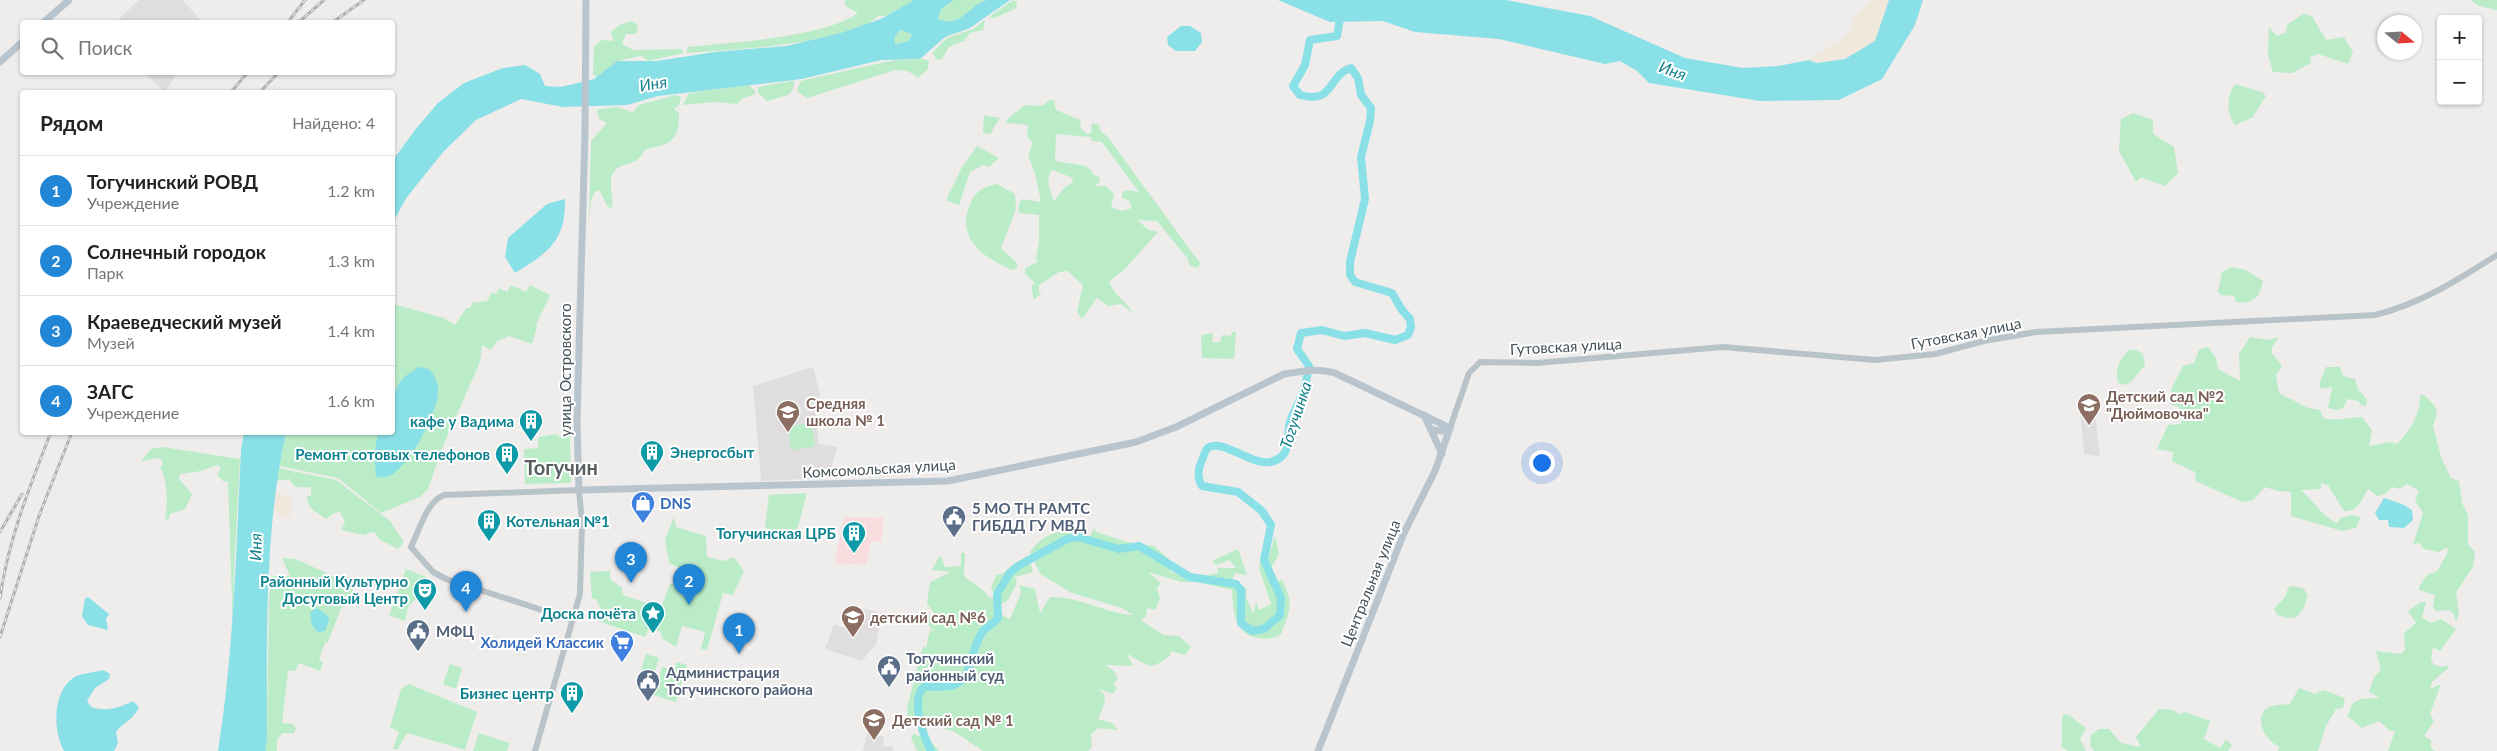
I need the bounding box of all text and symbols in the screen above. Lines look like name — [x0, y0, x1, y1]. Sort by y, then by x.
north arrow — [2377, 15, 2422, 60]
map controls — [2437, 15, 2482, 105]
button: + — [2437, 15, 2482, 60]
search box — [20, 20, 395, 75]
icon: search — [38, 34, 66, 62]
text: Поиск — [78, 36, 132, 59]
water label: Иня — [1657, 56, 1689, 84]
button: − — [2437, 60, 2482, 105]
water label: Иня — [638, 71, 668, 95]
text: Рядом — [40, 110, 103, 135]
text: Найдено: 4 — [292, 113, 375, 132]
text: Тогучинский РОВД — [87, 170, 258, 193]
text: 1 — [51, 181, 61, 200]
text: 1.2 km — [327, 181, 375, 200]
text: Учреждение — [87, 193, 179, 212]
text: Солнечный городок — [87, 240, 266, 263]
text: 2 — [51, 251, 61, 270]
text: 1.3 km — [327, 251, 375, 270]
text: Парк — [87, 263, 124, 282]
street label: улица Островского — [556, 303, 574, 437]
text: Краеведческий музей — [87, 310, 281, 333]
street label: Гутовская улица — [1909, 313, 2023, 353]
text: 3 — [51, 321, 61, 340]
text: 1.4 km — [327, 321, 375, 340]
text: Музей — [87, 333, 135, 352]
street label: Гутовская улица — [1510, 334, 1622, 358]
water label: Тогучинка — [1275, 379, 1315, 451]
text: ЗАГС — [87, 380, 133, 403]
place label: Детский сад №2 "Дюймовочка" — [2106, 387, 2224, 422]
text: 4 — [51, 391, 61, 410]
text: 1.6 km — [327, 391, 375, 410]
school or university icon: Детский сад №2 "Дюймовочка" — [2076, 392, 2102, 426]
place label: Средняя школа № 1 — [806, 394, 885, 429]
school or university icon: Средняя школа № 1 — [775, 399, 801, 433]
text: Учреждение — [87, 403, 179, 422]
building icon: кафе у Вадима — [518, 408, 544, 442]
place label: кафе у Вадима — [410, 412, 514, 430]
building icon: Энергосбыт — [639, 439, 665, 473]
building icon: Ремонт сотовых телефонов — [494, 441, 520, 475]
place label: Энергосбыт — [670, 443, 755, 461]
place label: Ремонт сотовых телефонов — [295, 445, 490, 463]
your location — [1529, 450, 1555, 476]
district label: Тогучин — [524, 455, 598, 479]
street label: Комсомольская улица — [802, 455, 956, 481]
shop icon: DNS — [630, 490, 656, 524]
place label: DNS — [660, 494, 691, 512]
place label: 5 МО ТН РАМТС ГИБДД ГУ МВД — [972, 499, 1090, 534]
public building icon: 5 МО ТН РАМТС ГИБДД ГУ МВД — [941, 504, 967, 538]
building icon: Котельная №1 — [476, 508, 502, 542]
place label: Котельная №1 — [506, 512, 610, 530]
street label: Центральная улица — [1336, 517, 1404, 649]
building icon: Тогучинская ЦРБ — [841, 520, 867, 554]
place label: Тогучинская ЦРБ — [716, 524, 836, 542]
water label: Иня — [245, 533, 265, 561]
pin: 3 — [615, 542, 647, 583]
pin: 2 — [673, 564, 705, 605]
pin: 4 — [450, 571, 482, 612]
place label: Районный Культурно Досуговый Центр — [260, 572, 408, 607]
theatre icon: Районный Культурно Досуговый Центр — [412, 577, 438, 611]
place icon: Доска почёта — [640, 600, 666, 634]
place label: Доска почёта — [541, 604, 636, 622]
school or university icon: детский сад №6 — [840, 604, 866, 638]
place label: детский сад №6 — [870, 608, 986, 626]
pin: 1 — [723, 613, 755, 654]
public building icon: МФЦ — [405, 618, 431, 652]
place label: МФЦ — [436, 622, 474, 640]
supermarket icon: Холидей Классик — [609, 629, 635, 663]
place label: Холидей Классик — [480, 633, 605, 651]
place label: Тогучинский районный суд — [906, 649, 1004, 684]
public building icon: Тогучинский районный суд — [876, 654, 902, 688]
place label: Администрация Тогучинского района — [665, 663, 813, 698]
public building icon: Администрация Тогучинского района — [635, 668, 661, 702]
building icon: Бизнес центр — [559, 680, 585, 714]
place label: Бизнес центр — [460, 684, 554, 702]
school or university icon: Детский сад № 1 — [861, 707, 887, 741]
place label: Детский сад № 1 — [892, 711, 1014, 729]

